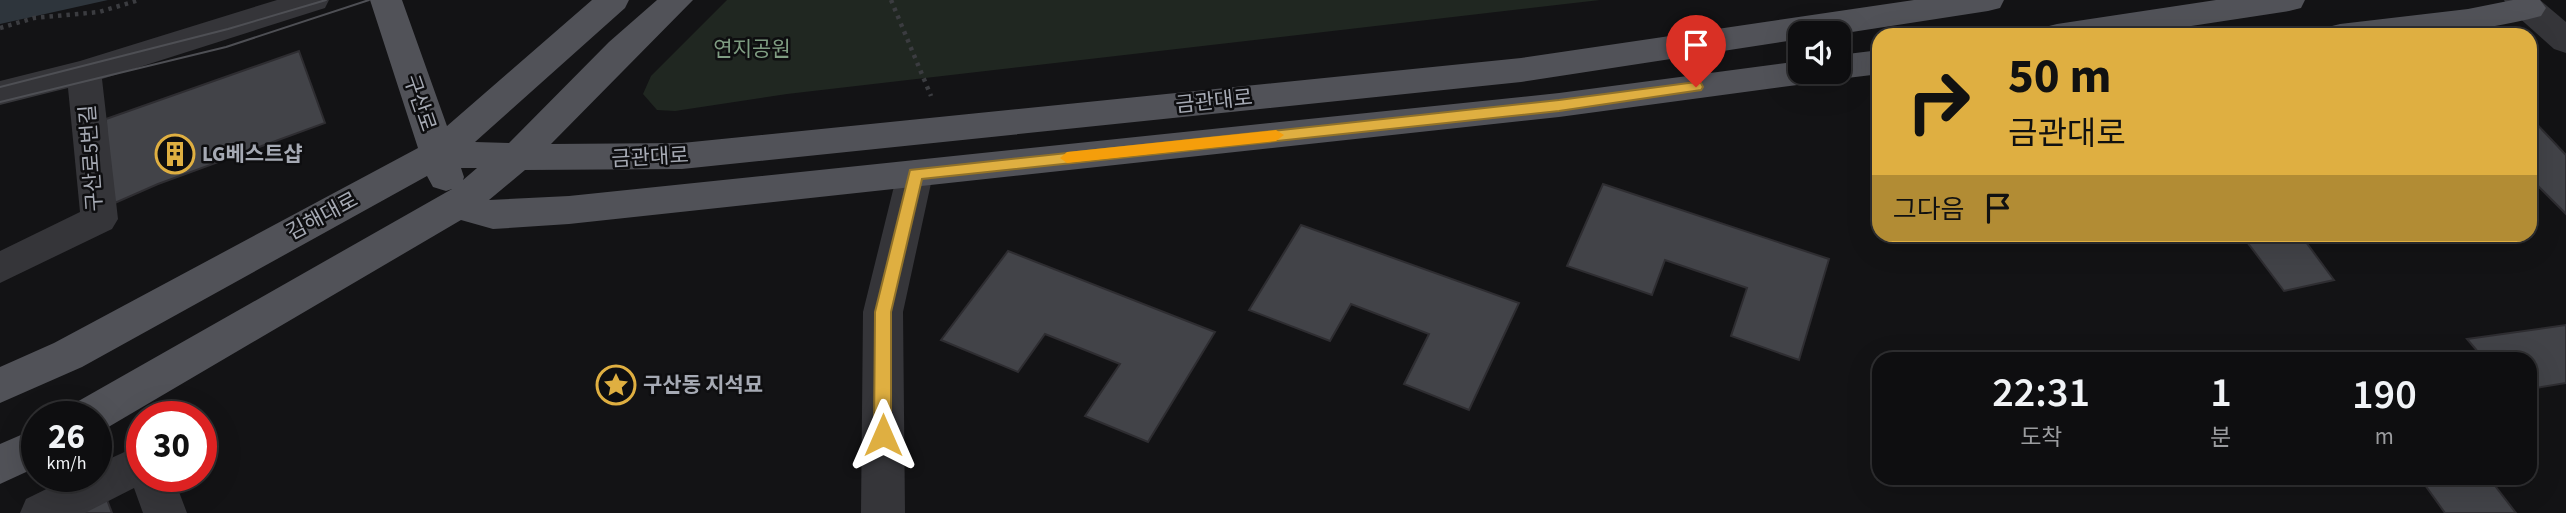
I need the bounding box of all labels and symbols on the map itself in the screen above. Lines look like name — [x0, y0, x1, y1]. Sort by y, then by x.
pin — [1666, 15, 1726, 87]
park label: 연지공원 — [713, 34, 791, 64]
street label: 구산로 — [396, 71, 444, 135]
street label: 금관대로 — [1174, 82, 1254, 120]
street label: 구산로5번길 — [72, 104, 110, 212]
building icon: LG베스트샵 — [154, 133, 196, 175]
place label: LG베스트샵 — [202, 139, 303, 169]
street label: 금관대로 — [611, 140, 689, 174]
street label: 김해대로 — [281, 185, 363, 247]
place icon: 구산동 지석묘 — [595, 364, 637, 406]
place label: 구산동 지석묘 — [643, 370, 763, 400]
position arrow — [846, 398, 920, 472]
speed limit sign: 30 — [126, 401, 217, 492]

